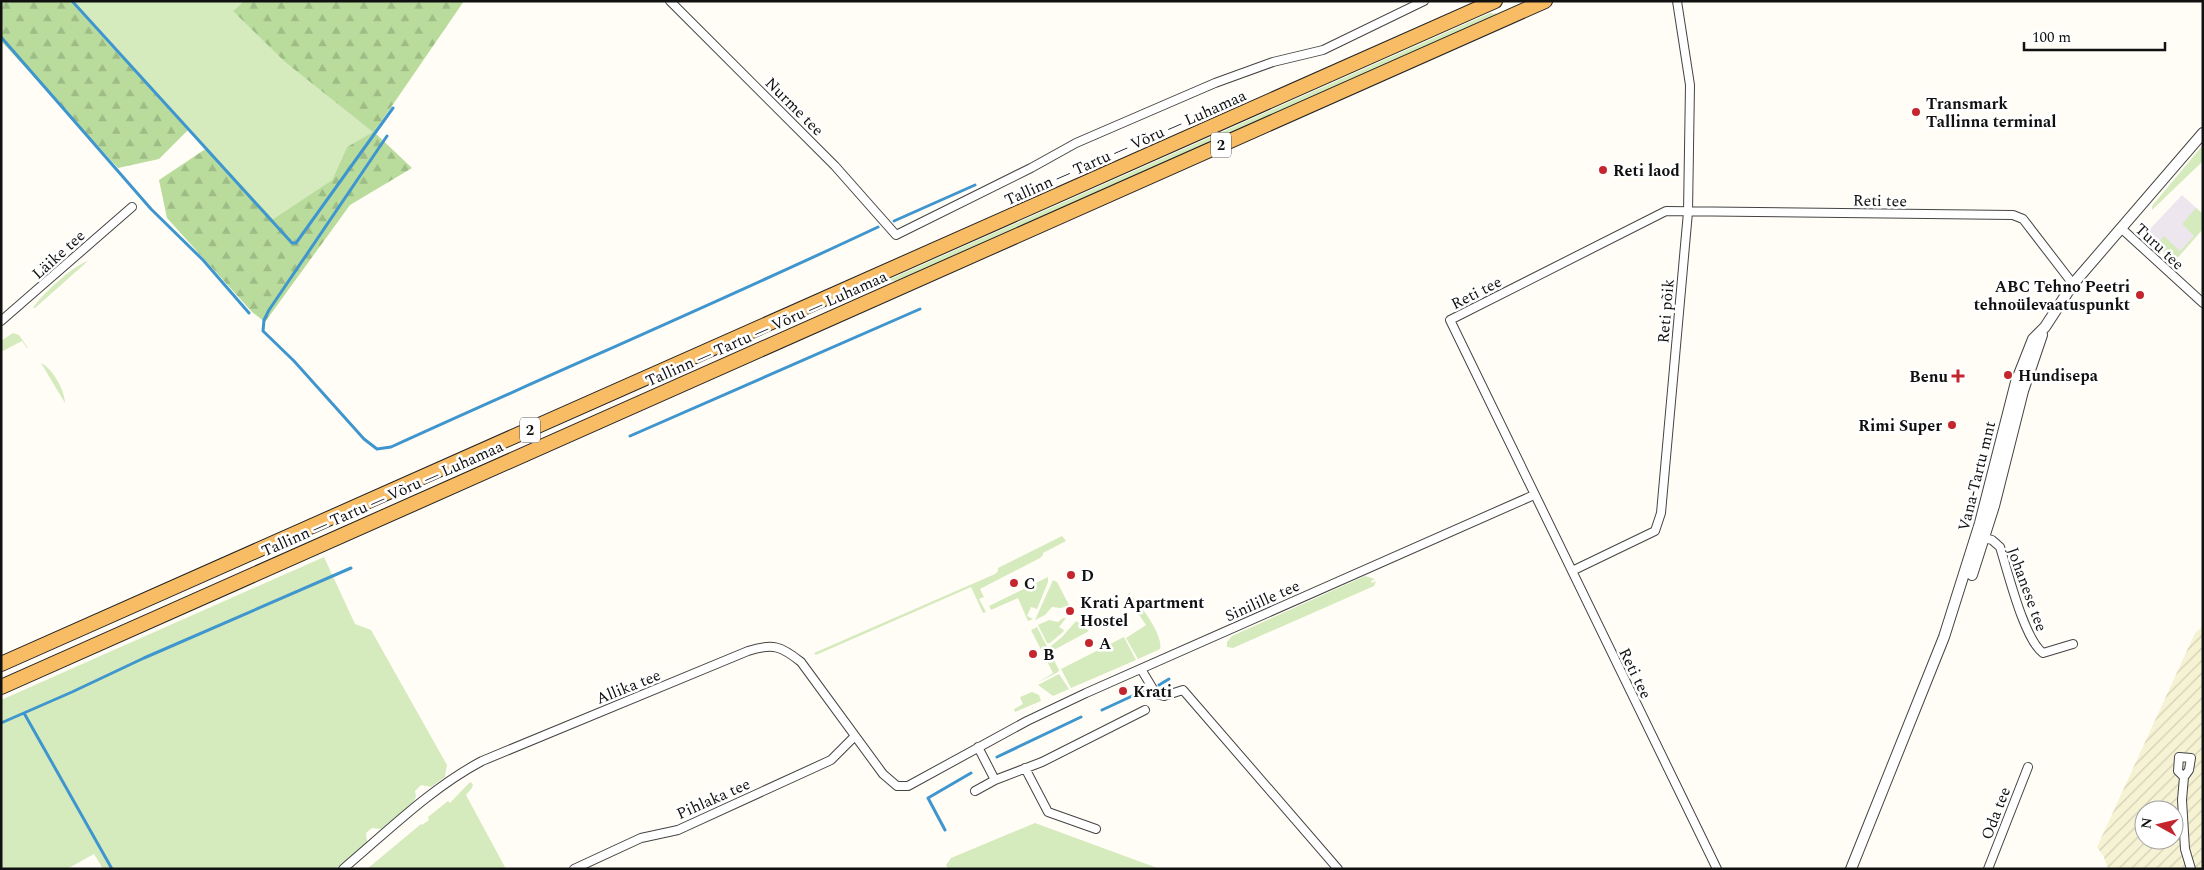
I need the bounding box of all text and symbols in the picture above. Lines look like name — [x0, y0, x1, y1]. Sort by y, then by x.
scale bar — [2024, 20, 2165, 52]
text: 100 m — [2032, 26, 2071, 49]
street label: Nurme tee — [759, 72, 829, 142]
street label: Tallinn — Tartu — Võru — Luhamaa — [1001, 84, 1250, 212]
place label: Transmark Tallinna terminal — [1926, 92, 2057, 134]
marker: Transmark Tallinna terminal — [1910, 106, 1922, 118]
road number: 2 — [1211, 132, 1231, 158]
place label: Reti laod — [1613, 159, 1680, 183]
marker: Reti laod — [1597, 164, 1609, 176]
street label: Reti tee — [1853, 189, 1907, 213]
street label: Turu tee — [2129, 217, 2189, 276]
street label: Läike tee — [27, 224, 91, 285]
street label: Tallinn — Tartu — Võru — Luhamaa — [642, 265, 891, 393]
street label: Reti tee — [1447, 270, 1506, 316]
place label: ABC Tehno Peetri tehnoülevaatuspunkt — [1974, 275, 2130, 317]
street label: Reti põik — [1651, 278, 1681, 344]
marker: ABC Tehno Peetri tehnoülevaatuspunkt — [2134, 289, 2146, 301]
place label: Hundisepa — [2018, 364, 2099, 388]
place label: Benu — [1909, 365, 1949, 389]
marker: Hundisepa — [2002, 369, 2014, 381]
marker: Benu — [1952, 370, 1964, 382]
place label: Rimi Super — [1858, 414, 1942, 438]
road number: 2 — [520, 418, 540, 442]
street label: Vana-Tartu mnt — [1952, 418, 2002, 534]
marker: Rimi Super — [1946, 419, 1958, 431]
street label: Tallinn — Tartu — Võru — Luhamaa — [258, 435, 507, 563]
street label: Johanese tee — [2001, 544, 2053, 635]
place label: D — [1081, 564, 1094, 588]
marker: D — [1065, 569, 1077, 581]
place label: C — [1024, 572, 1035, 596]
street label: Sinilille tee — [1221, 574, 1304, 628]
marker: C — [1008, 577, 1020, 589]
place label: Krati Apartment Hostel — [1080, 591, 1205, 633]
marker: Krati Apartment Hostel — [1064, 605, 1076, 617]
place label: A — [1099, 632, 1112, 656]
marker: A — [1083, 637, 1095, 649]
place label: B — [1043, 643, 1054, 667]
street label: Reti tee — [1612, 644, 1658, 703]
marker: B — [1027, 648, 1039, 660]
street label: Allika tee — [592, 663, 664, 711]
place label: Krati — [1133, 680, 1172, 704]
marker: Krati — [1117, 685, 1129, 697]
street label: Pihlaka tee — [673, 772, 754, 826]
street label: Oda tee — [1975, 783, 2017, 843]
north arrow — [2134, 800, 2184, 850]
text: N — [2135, 816, 2158, 830]

